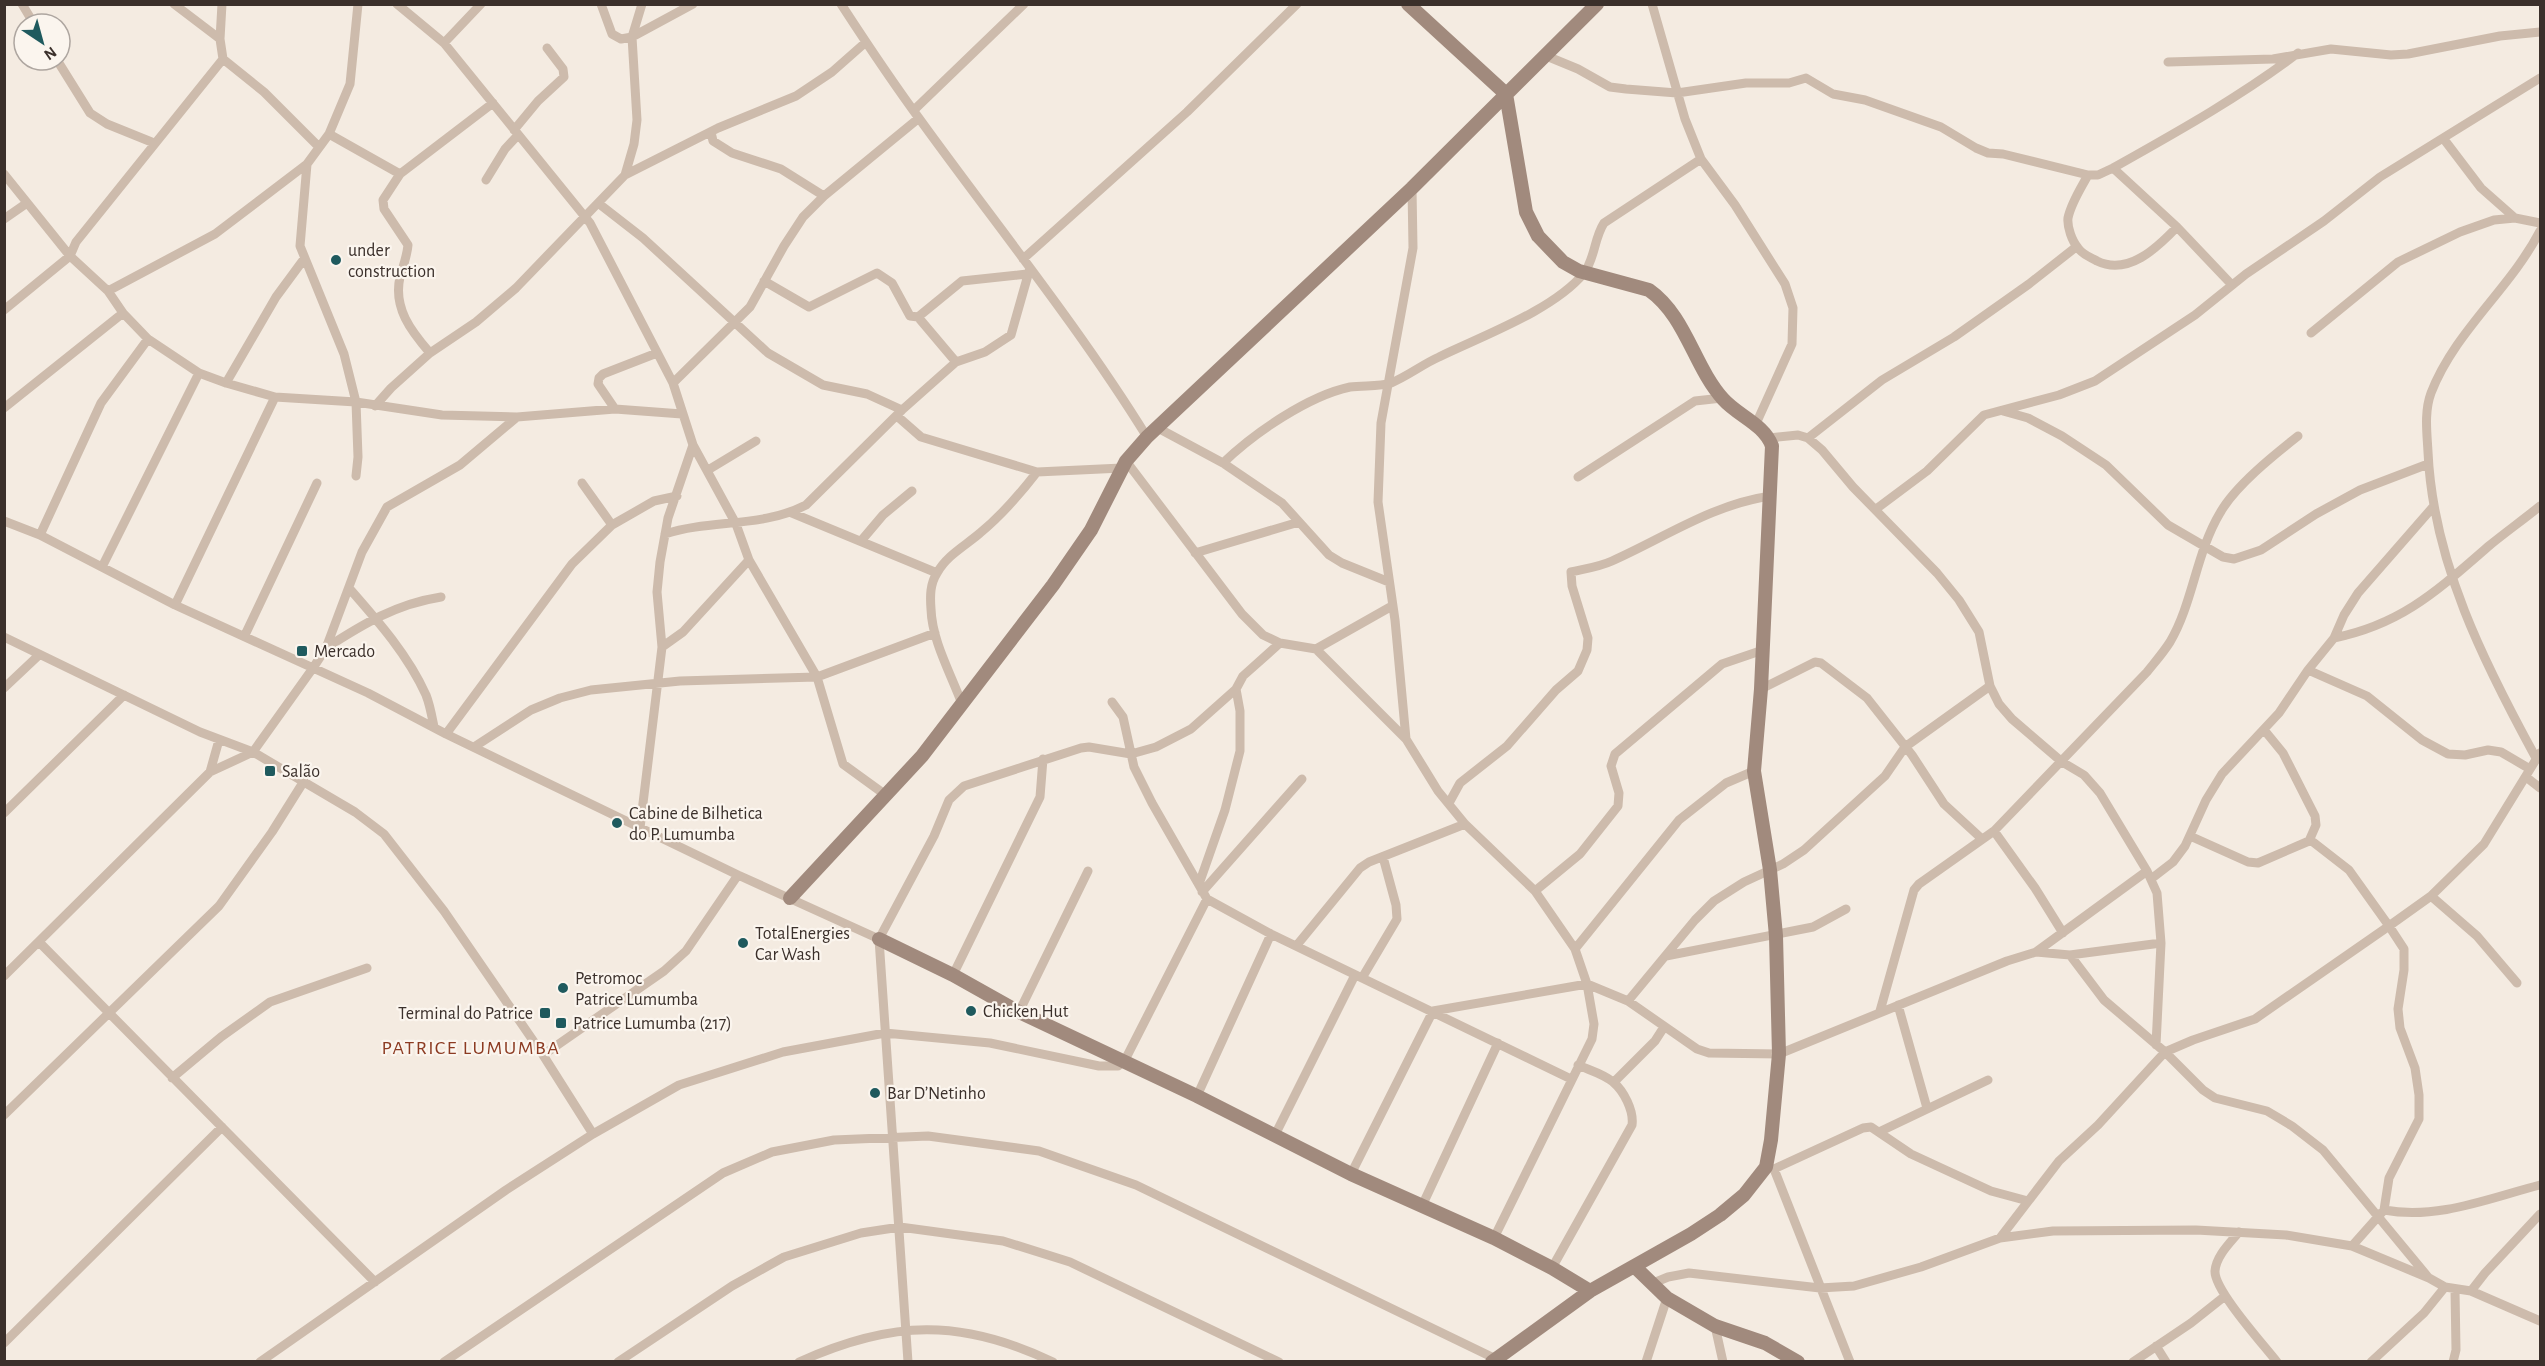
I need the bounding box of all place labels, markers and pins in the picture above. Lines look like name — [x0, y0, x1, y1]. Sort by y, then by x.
place label: under construction — [348, 242, 435, 281]
marker: under construction — [329, 253, 343, 267]
place label: Mercado — [314, 643, 375, 661]
marker: Mercado — [295, 644, 309, 658]
place label: Salão — [282, 763, 320, 781]
marker: Salão — [263, 764, 277, 778]
place label: Cabine de Bilhetica do P. Lumumba — [629, 805, 763, 844]
marker: Cabine de Bilhetica do P. Lumumba — [610, 816, 624, 830]
place label: TotalEnergies Car Wash — [755, 925, 850, 964]
marker: TotalEnergies Car Wash — [736, 936, 750, 950]
place label: Petromoc Patrice Lumumba — [575, 970, 698, 1009]
marker: Petromoc Patrice Lumumba — [556, 981, 570, 995]
place label: Chicken Hut — [983, 1003, 1069, 1021]
marker: Chicken Hut — [964, 1004, 978, 1018]
place label: Terminal do Patrice — [398, 1005, 533, 1023]
marker: Terminal do Patrice — [538, 1006, 552, 1020]
place label: Patrice Lumumba (217) — [573, 1015, 732, 1033]
marker: Patrice Lumumba (217) — [554, 1016, 568, 1030]
place label: Bar D’Netinho — [887, 1085, 986, 1103]
marker: Bar D’Netinho — [868, 1086, 882, 1100]

